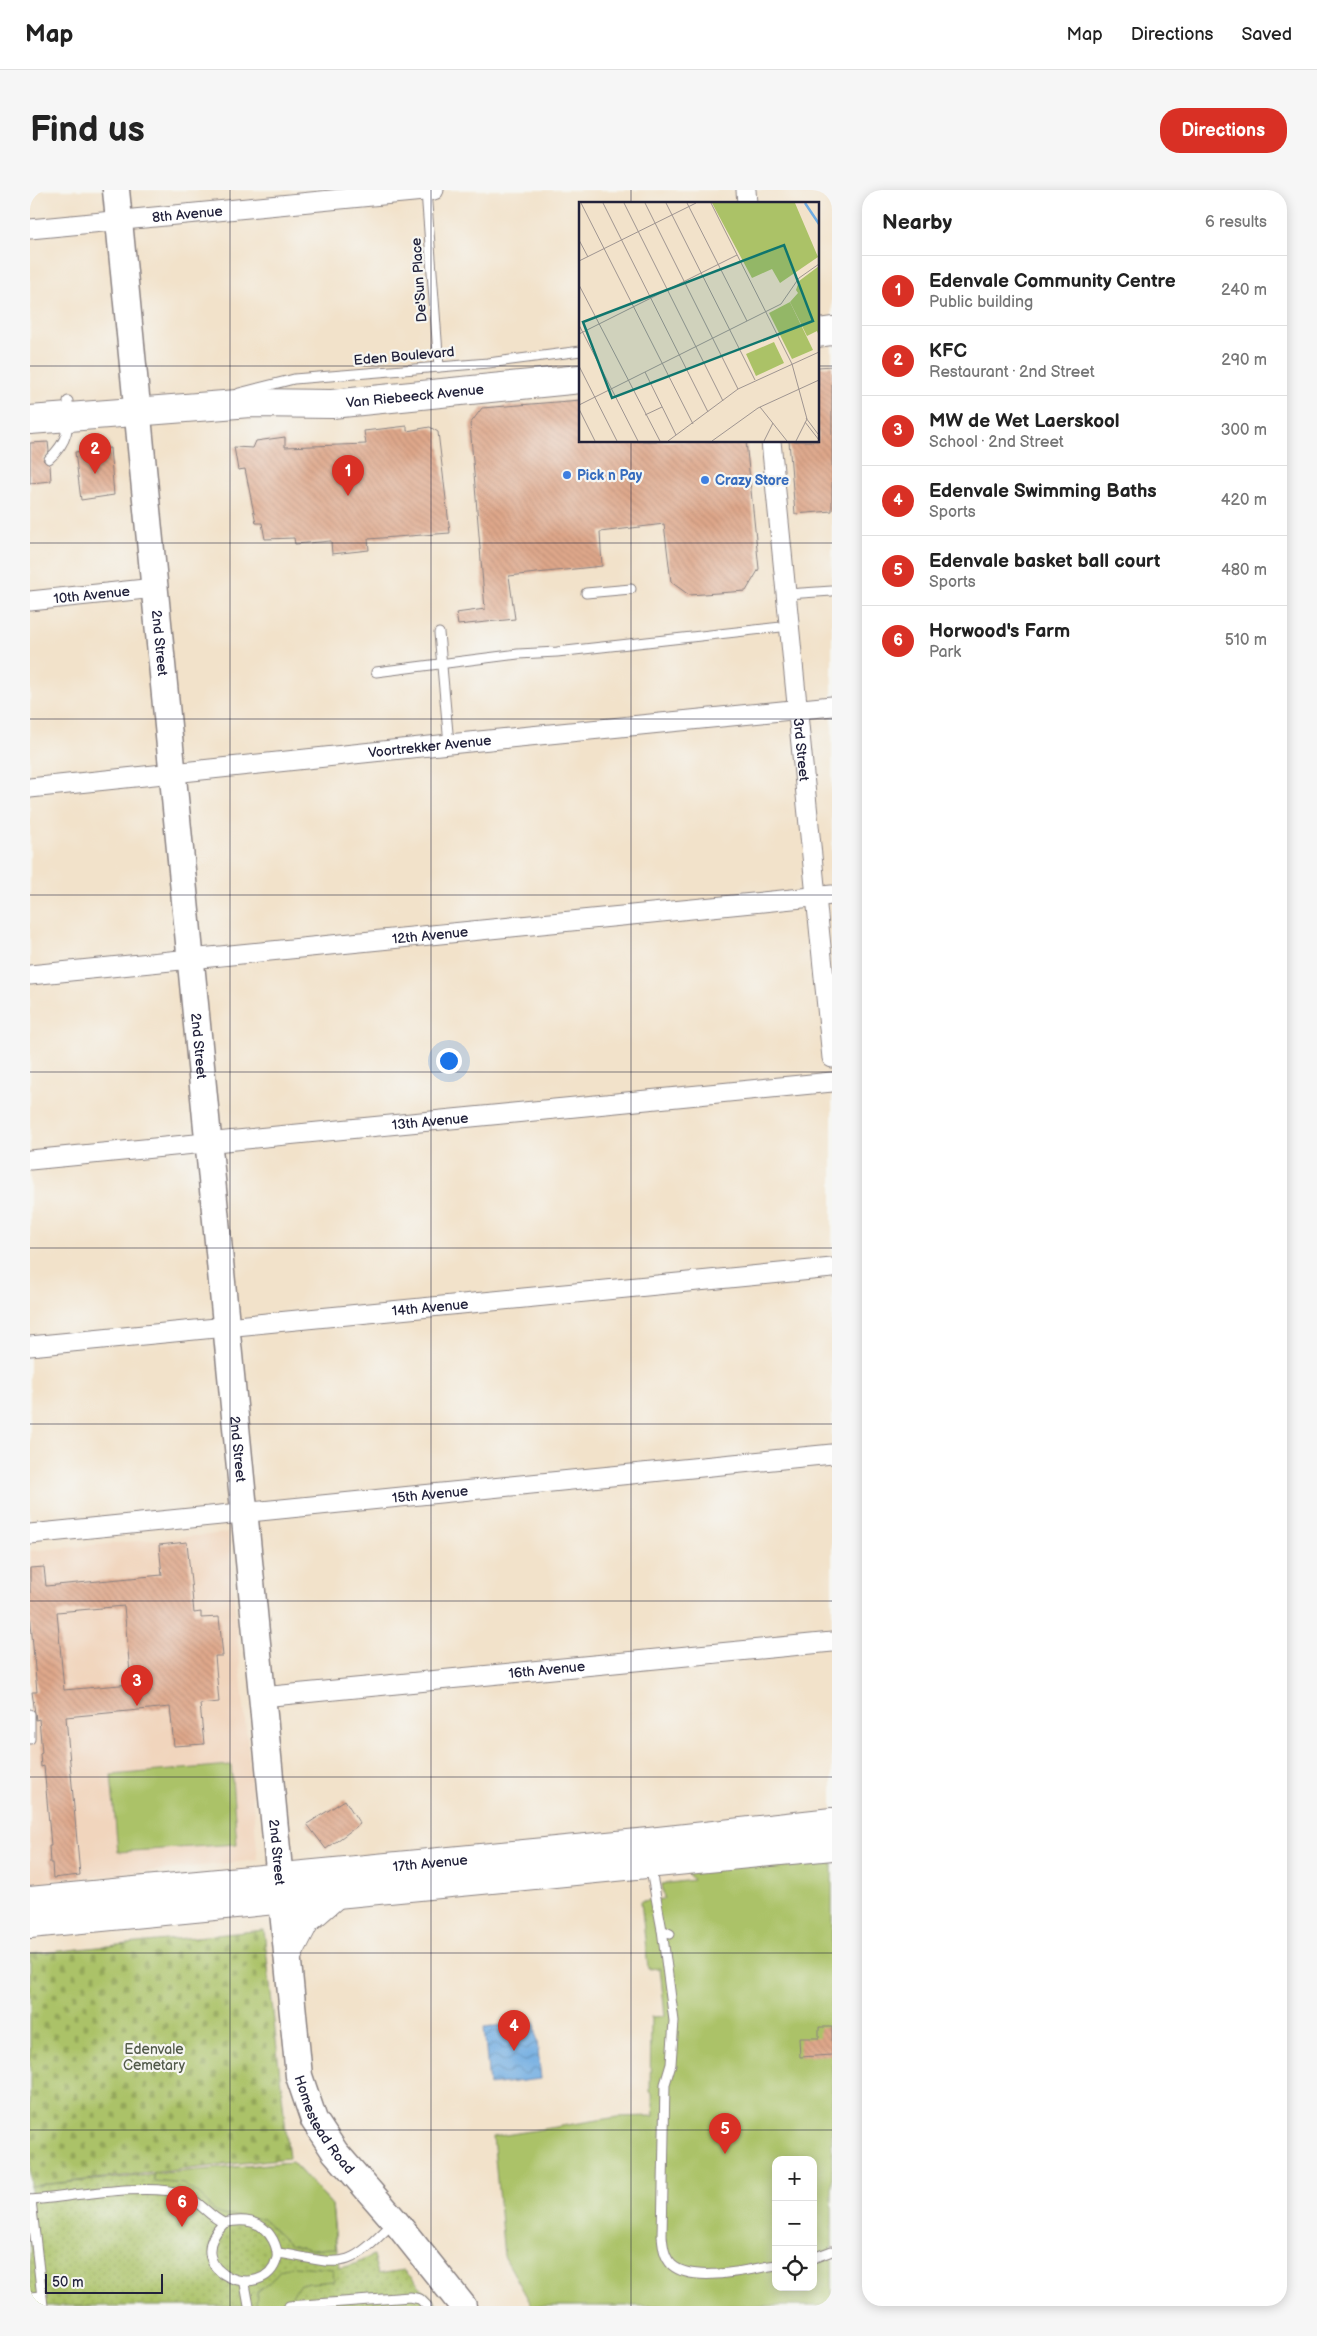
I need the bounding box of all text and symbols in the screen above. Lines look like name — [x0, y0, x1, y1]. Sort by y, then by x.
text: Map — [25, 20, 73, 49]
text: Map — [1067, 24, 1103, 45]
text: Directions — [1131, 24, 1213, 45]
text: Saved — [1241, 24, 1292, 45]
button: Directions — [1160, 108, 1287, 153]
text: Find us — [30, 109, 145, 152]
street label: 8th Avenue — [151, 202, 223, 226]
inset map — [579, 202, 819, 442]
text: Nearby — [882, 210, 952, 235]
text: 6 results — [1205, 213, 1267, 232]
street label: De'Sun Place — [408, 237, 430, 323]
text: Edenvale Community Centre — [929, 270, 1176, 293]
text: 1 — [895, 281, 901, 300]
text: 240 m — [1221, 281, 1267, 300]
text: Public building — [929, 293, 1033, 312]
text: KFC — [929, 340, 967, 363]
street label: Eden Boulevard — [353, 343, 455, 369]
text: 2 — [893, 351, 903, 370]
text: 290 m — [1221, 351, 1267, 370]
text: Restaurant · 2nd Street — [929, 363, 1095, 382]
street label: Van Riebeeck Avenue — [345, 380, 485, 411]
text: MW de Wet Laerskool — [929, 410, 1120, 433]
text: 3 — [893, 421, 903, 440]
text: 300 m — [1221, 421, 1267, 440]
pin: 2 — [79, 433, 111, 474]
text: School · 2nd Street — [929, 433, 1064, 452]
pin: 1 — [332, 455, 364, 496]
place label: Pick n Pay — [577, 467, 643, 484]
marker: Pick n Pay — [561, 469, 573, 481]
place label: Crazy Store — [715, 472, 789, 489]
marker: Crazy Store — [699, 474, 711, 486]
text: Edenvale Swimming Baths — [929, 480, 1157, 503]
text: 4 — [893, 491, 903, 510]
text: 420 m — [1221, 491, 1267, 510]
text: Sports — [929, 503, 976, 522]
text: Edenvale basket ball court — [929, 550, 1160, 573]
text: 5 — [893, 561, 903, 580]
text: 480 m — [1221, 561, 1267, 580]
text: Sports — [929, 573, 976, 592]
street label: 10th Avenue — [53, 582, 131, 607]
street label: 2nd Street — [148, 609, 172, 677]
text: Horwood's Farm — [929, 620, 1070, 643]
text: 6 — [893, 631, 903, 650]
text: 510 m — [1225, 631, 1267, 650]
text: Park — [929, 643, 961, 662]
street label: 3rd Street — [790, 717, 813, 783]
street label: Voortrekker Avenue — [367, 731, 492, 761]
street label: 12th Avenue — [391, 923, 469, 947]
street label: 2nd Street — [187, 1012, 211, 1080]
your location — [436, 1048, 462, 1074]
street label: 13th Avenue — [391, 1109, 469, 1133]
street label: 14th Avenue — [391, 1295, 469, 1319]
street label: 2nd Street — [227, 1415, 250, 1484]
street label: 15th Avenue — [391, 1482, 469, 1506]
street label: 16th Avenue — [508, 1657, 586, 1682]
pin: 3 — [121, 1665, 153, 1706]
street label: 2nd Street — [266, 1818, 289, 1887]
street label: 17th Avenue — [392, 1851, 468, 1875]
pin: 4 — [498, 2010, 530, 2051]
park label: Edenvale Cemetary — [123, 2041, 186, 2074]
street label: Homestead Road — [291, 2073, 358, 2177]
pin: 5 — [709, 2113, 741, 2154]
map controls — [772, 2156, 817, 2291]
button: + — [772, 2156, 817, 2201]
pin: 6 — [166, 2186, 198, 2227]
button: − — [772, 2201, 817, 2246]
button: locate — [772, 2246, 817, 2291]
scale bar — [45, 2271, 162, 2294]
text: 50 m — [52, 2274, 84, 2291]

